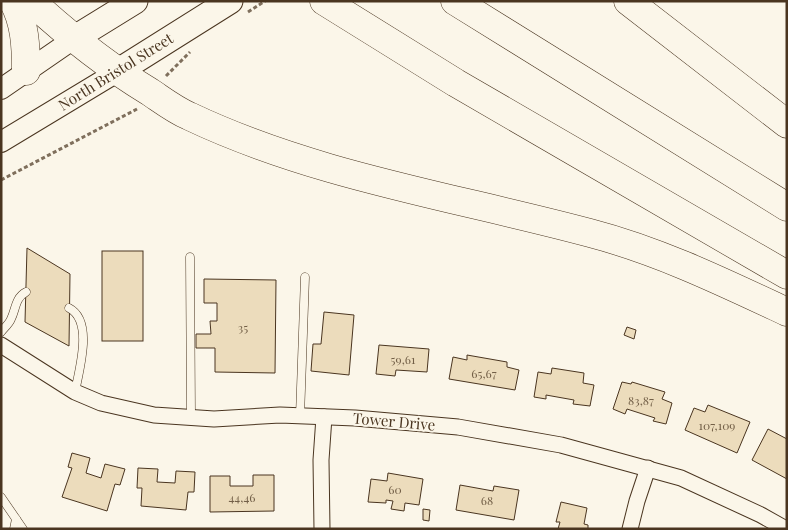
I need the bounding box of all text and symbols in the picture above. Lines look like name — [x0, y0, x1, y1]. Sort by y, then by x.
street label: North Bristol Street — [54, 27, 177, 115]
house number: 35 — [238, 319, 248, 335]
house number: 59,61 — [391, 351, 416, 367]
house number: 65,67 — [471, 365, 497, 381]
house number: 83,87 — [628, 392, 654, 408]
street label: Tower Drive — [352, 407, 436, 435]
house number: 107,109 — [699, 417, 735, 433]
house number: 60 — [388, 481, 402, 497]
house number: 44,46 — [228, 489, 256, 505]
house number: 68 — [481, 492, 493, 508]

